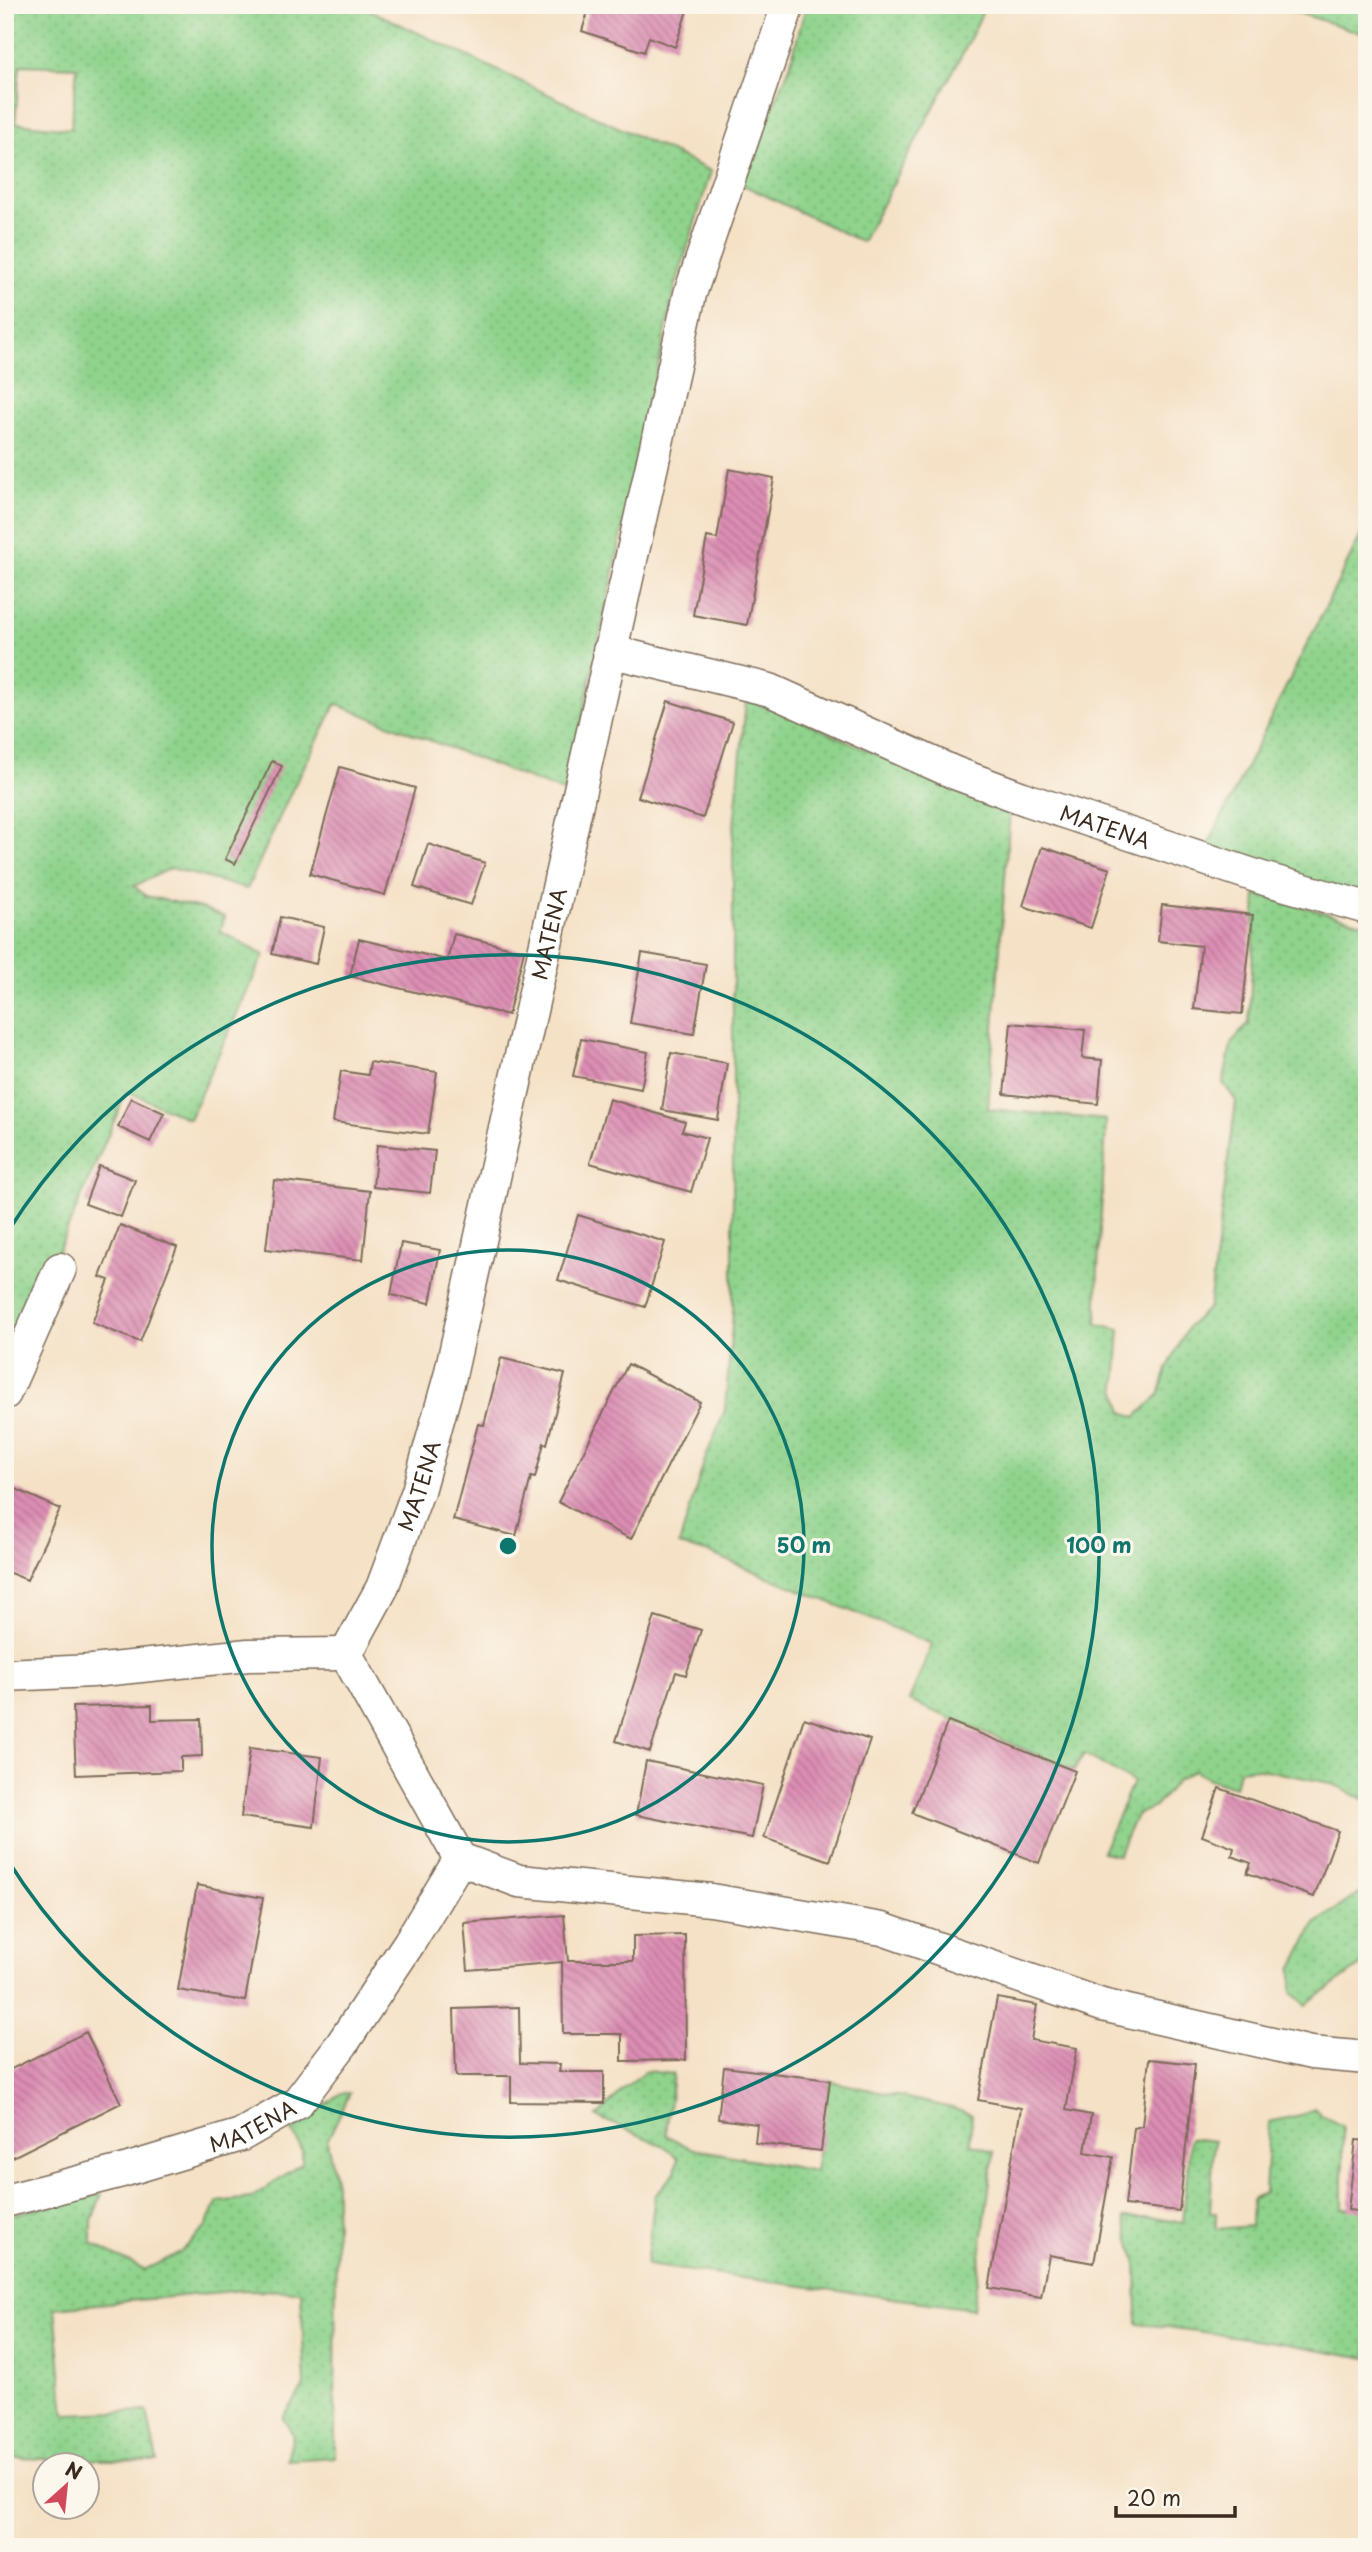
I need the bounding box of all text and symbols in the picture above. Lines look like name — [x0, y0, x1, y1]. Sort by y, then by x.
street label: MATENA — [1056, 796, 1155, 856]
street label: MATENA — [522, 885, 574, 983]
street label: MATENA — [389, 1436, 447, 1535]
text: 50 m — [777, 1528, 831, 1560]
text: 100 m — [1066, 1528, 1132, 1560]
centre of rings — [496, 1534, 520, 1558]
street label: MATENA — [205, 2091, 302, 2160]
north arrow — [32, 2450, 102, 2520]
text: N — [61, 2454, 87, 2486]
scale bar — [1116, 2475, 1236, 2519]
text: 20 m — [1127, 2481, 1181, 2513]

